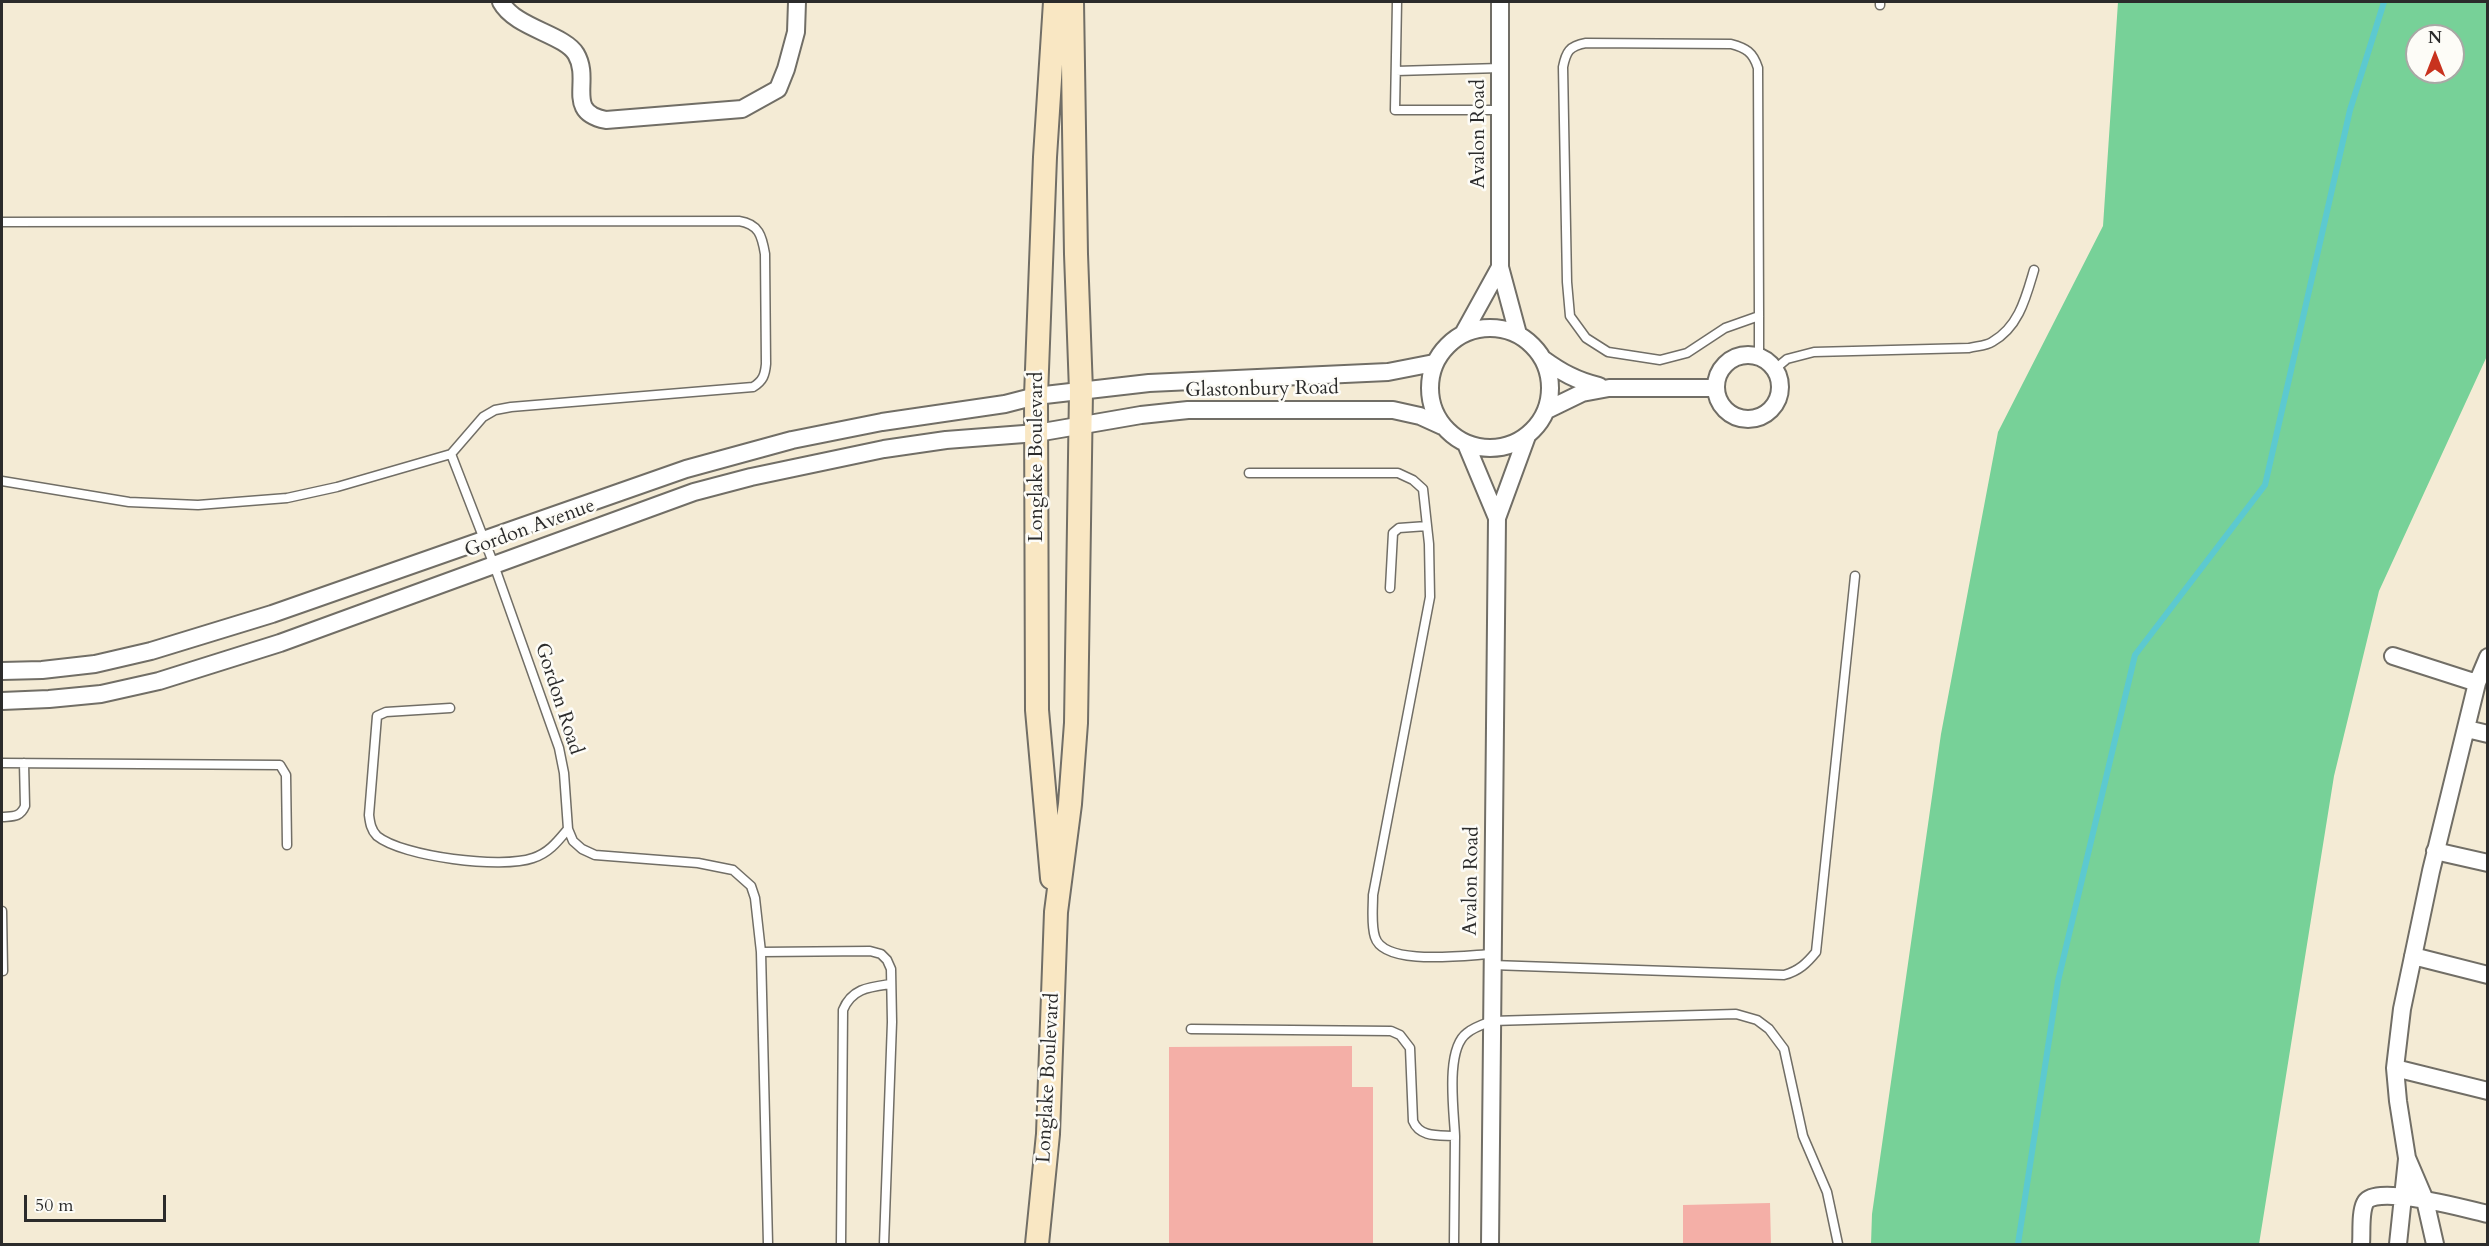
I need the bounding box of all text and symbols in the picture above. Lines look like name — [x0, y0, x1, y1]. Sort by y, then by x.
north arrow — [2405, 24, 2465, 84]
text: N — [2428, 27, 2442, 49]
street label: Avalon Road — [1467, 79, 1491, 189]
street label: Longlake Boulevard — [1025, 372, 1049, 542]
street label: Glastonbury Road — [1185, 377, 1339, 403]
street label: Gordon Avenue — [462, 494, 598, 564]
street label: Gordon Road — [529, 640, 587, 758]
street label: Avalon Road — [1459, 826, 1485, 936]
street label: Longlake Boulevard — [1033, 992, 1065, 1164]
scale bar — [27, 1183, 170, 1221]
text: 50 m — [35, 1193, 74, 1218]

